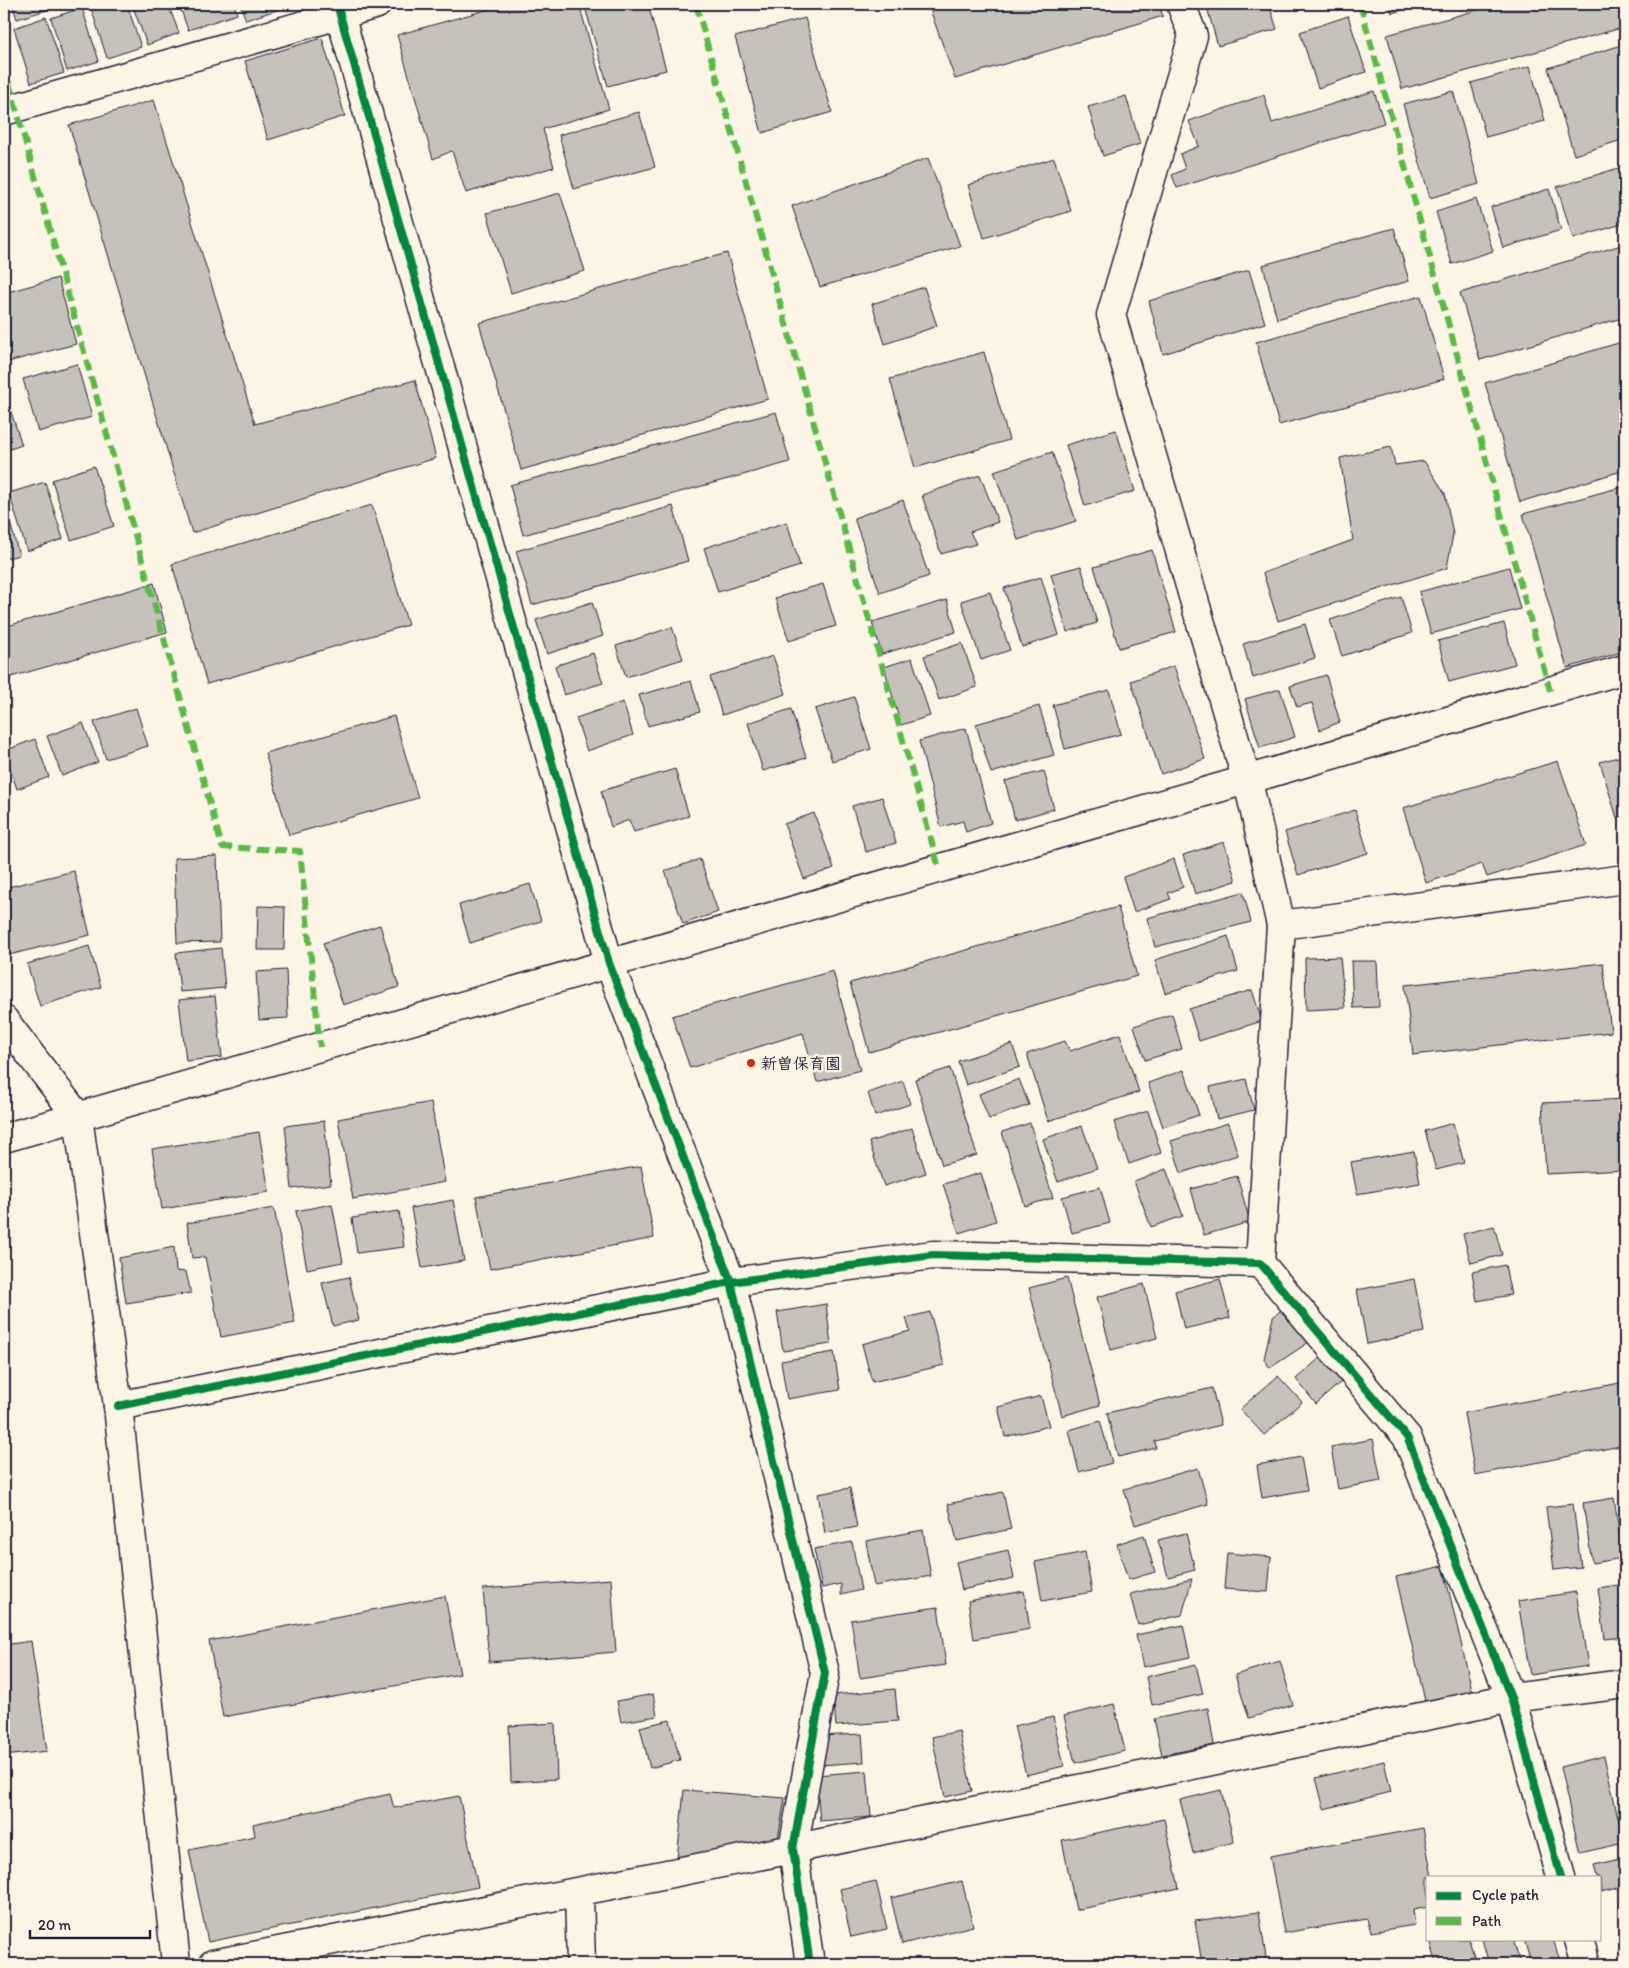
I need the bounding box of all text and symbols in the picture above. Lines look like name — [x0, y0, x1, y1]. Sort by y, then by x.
place label: 新曽保育園 — [761, 1054, 841, 1073]
marker: 新曽保育園 — [745, 1057, 757, 1069]
legend — [1426, 1876, 1602, 1940]
text: Cycle path — [1472, 1886, 1539, 1904]
scale bar — [30, 1908, 150, 1940]
text: Path — [1472, 1912, 1501, 1930]
text: 20 m — [38, 1916, 72, 1934]

